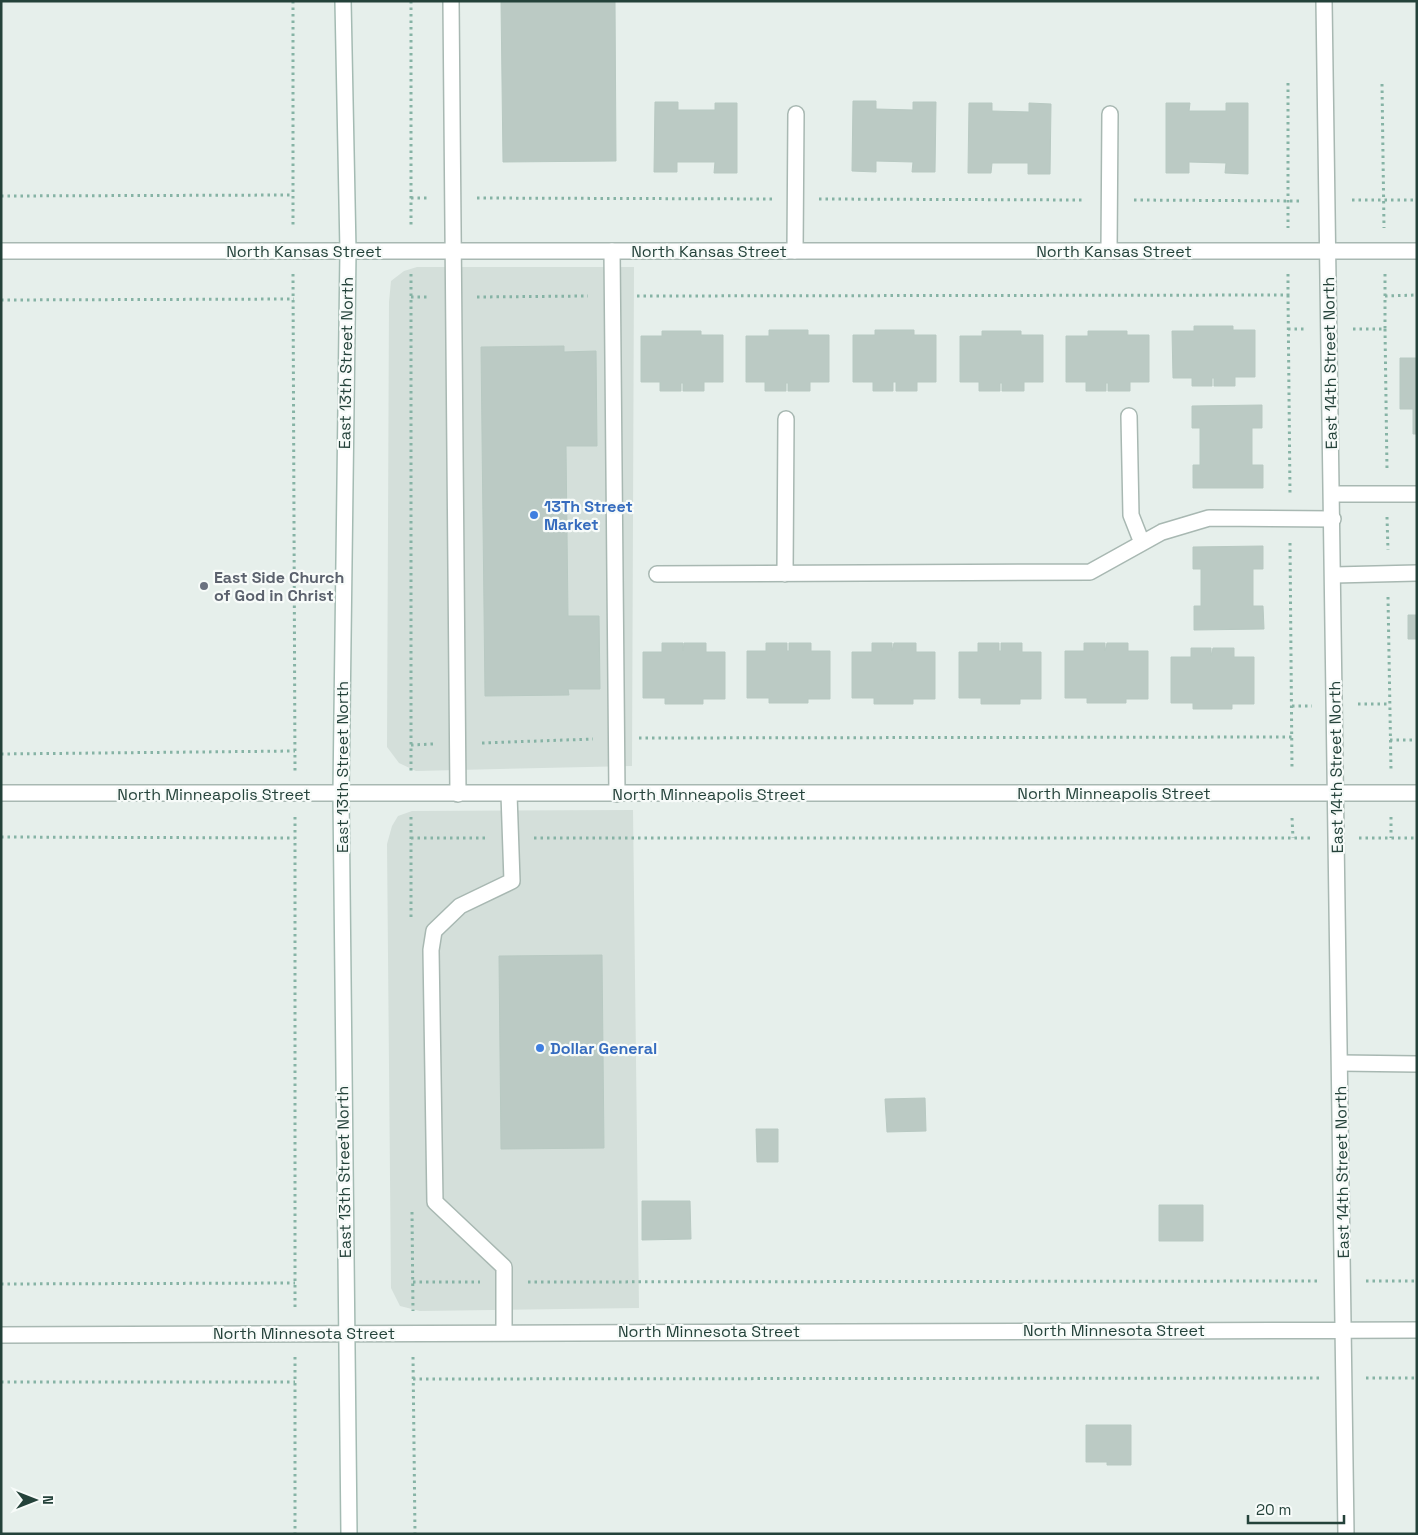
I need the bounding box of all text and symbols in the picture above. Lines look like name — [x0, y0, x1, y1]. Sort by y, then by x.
street label: North Kansas Street — [226, 241, 382, 262]
street label: North Kansas Street — [631, 241, 787, 262]
street label: North Kansas Street — [1036, 241, 1192, 262]
street label: East 13th Street North — [334, 277, 358, 449]
street label: East 14th Street North — [1318, 277, 1342, 449]
place label: 13Th Street Market — [544, 496, 633, 535]
marker: 13Th Street Market — [528, 509, 540, 521]
place label: East Side Church of God in Christ — [214, 567, 344, 606]
marker: East Side Church of God in Christ — [198, 580, 210, 592]
street label: East 13th Street North — [332, 681, 353, 853]
street label: East 14th Street North — [1324, 681, 1348, 853]
street label: North Minneapolis Street — [1017, 783, 1211, 804]
street label: North Minneapolis Street — [117, 784, 311, 805]
street label: North Minneapolis Street — [612, 784, 806, 805]
place label: Dollar General — [550, 1038, 657, 1059]
marker: Dollar General — [534, 1042, 546, 1054]
street label: East 13th Street North — [332, 1086, 356, 1258]
street label: East 14th Street North — [1330, 1086, 1354, 1258]
street label: North Minnesota Street — [1023, 1320, 1205, 1341]
street label: North Minnesota Street — [618, 1321, 800, 1342]
street label: North Minnesota Street — [213, 1323, 395, 1344]
north arrow — [10, 1475, 60, 1525]
scale bar — [1248, 1492, 1344, 1524]
text: N — [39, 1495, 57, 1505]
text: 20 m — [1256, 1500, 1291, 1519]

